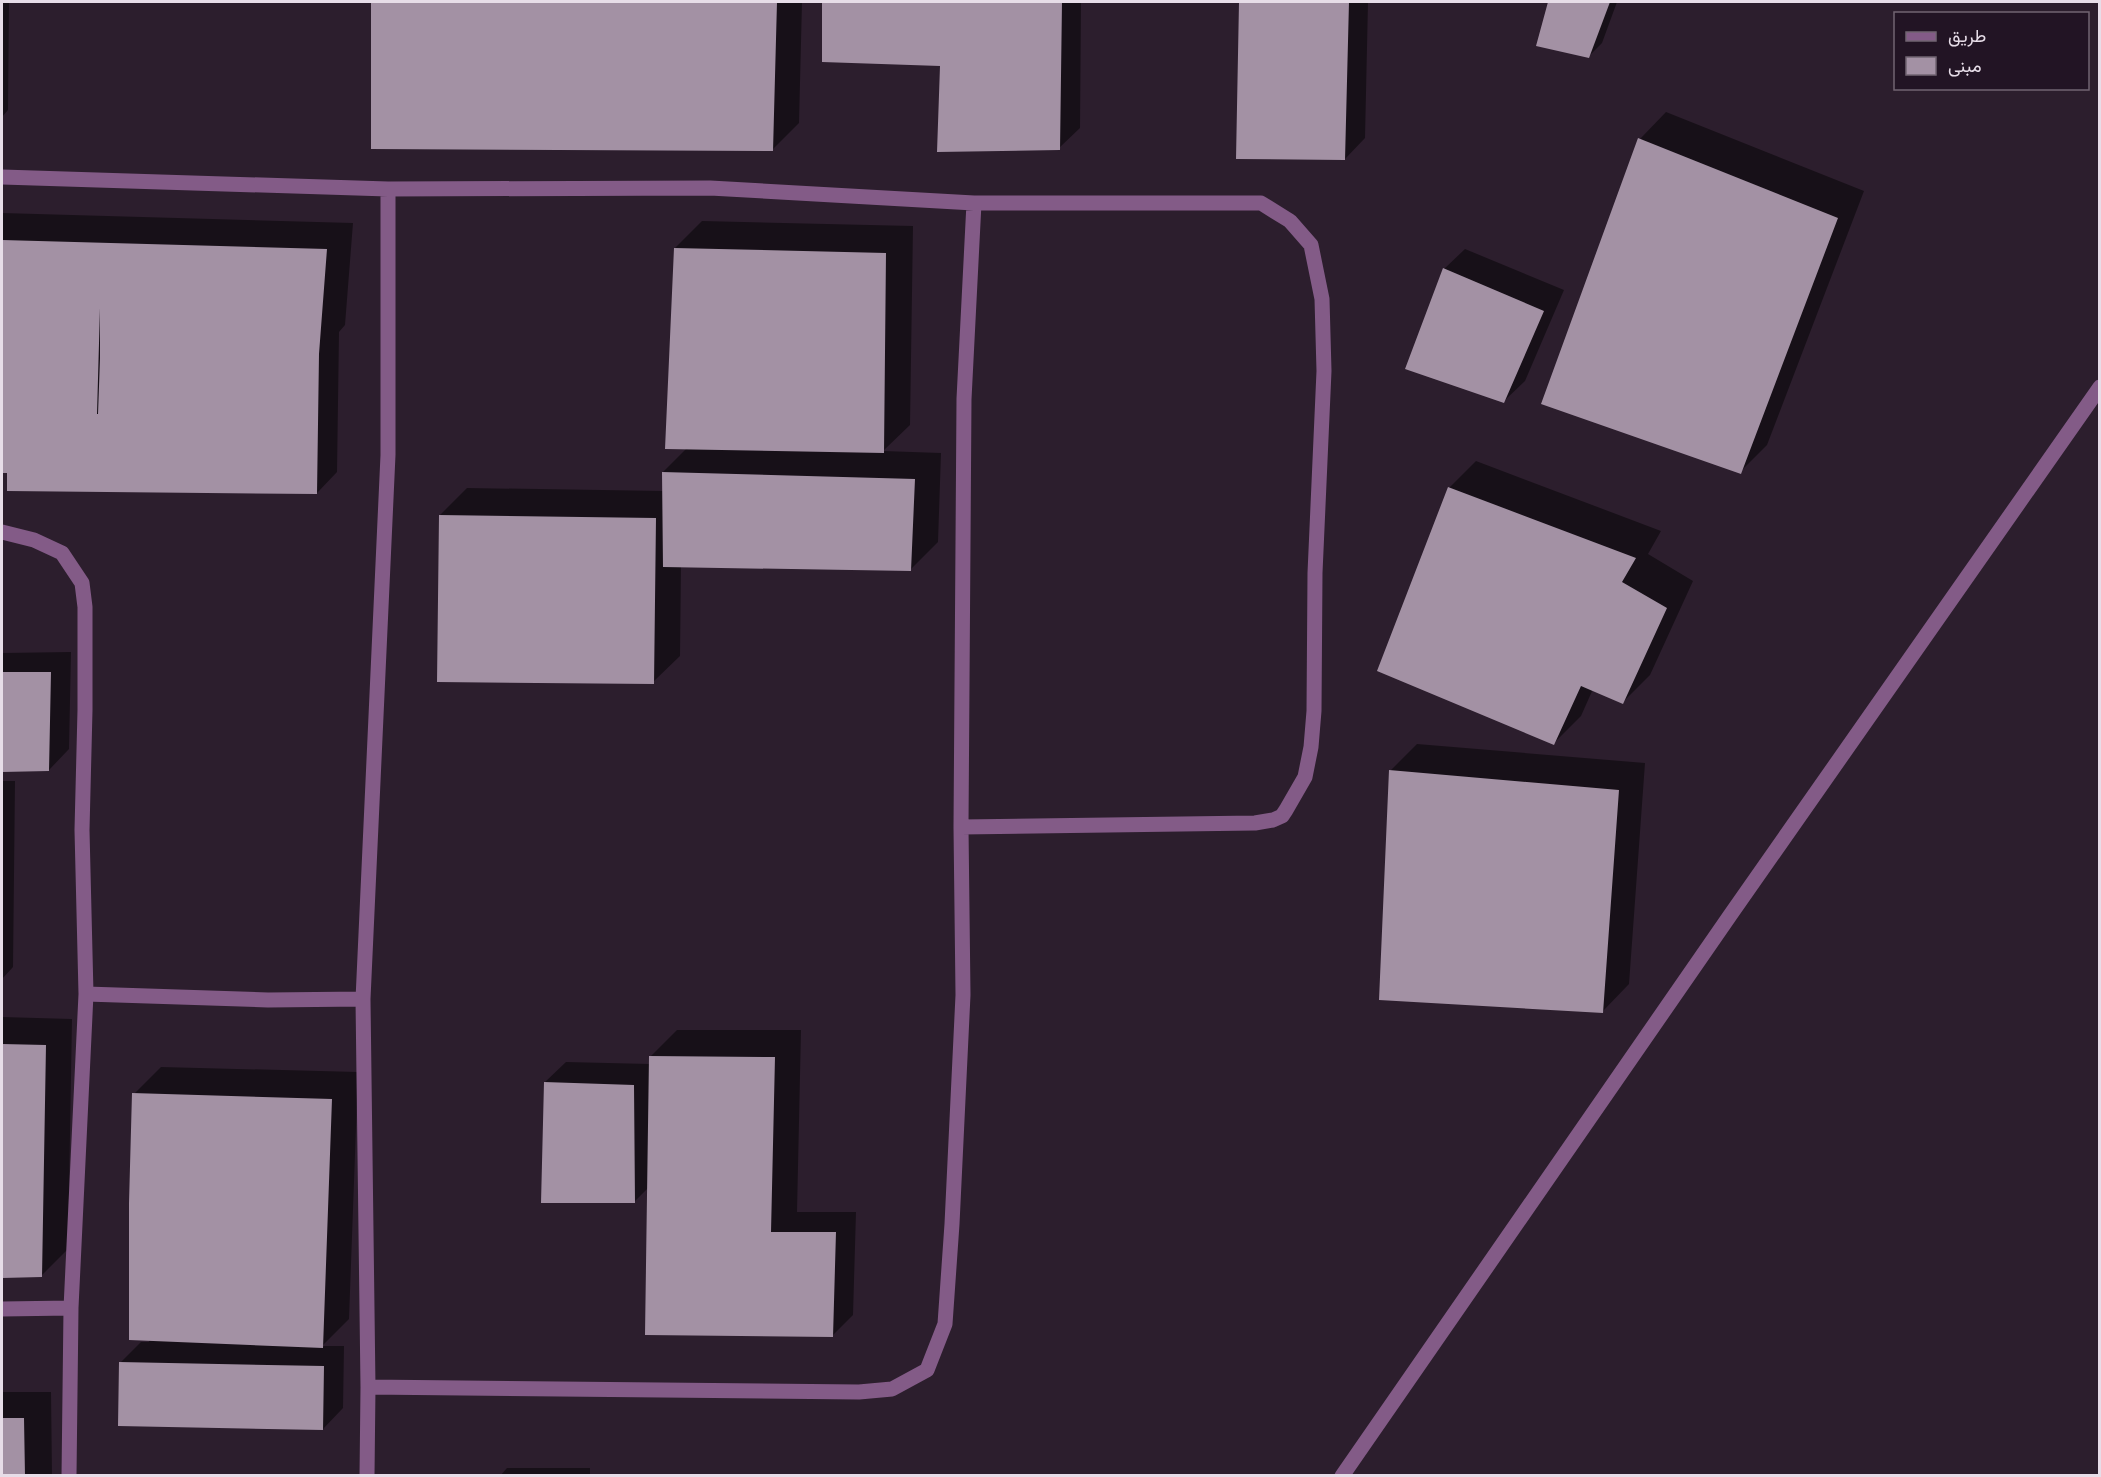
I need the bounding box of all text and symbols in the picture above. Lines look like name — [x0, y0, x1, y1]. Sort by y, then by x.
legend — [1894, 12, 2089, 90]
text: طريق — [1948, 23, 1986, 47]
text: مبنى — [1948, 53, 1982, 77]

